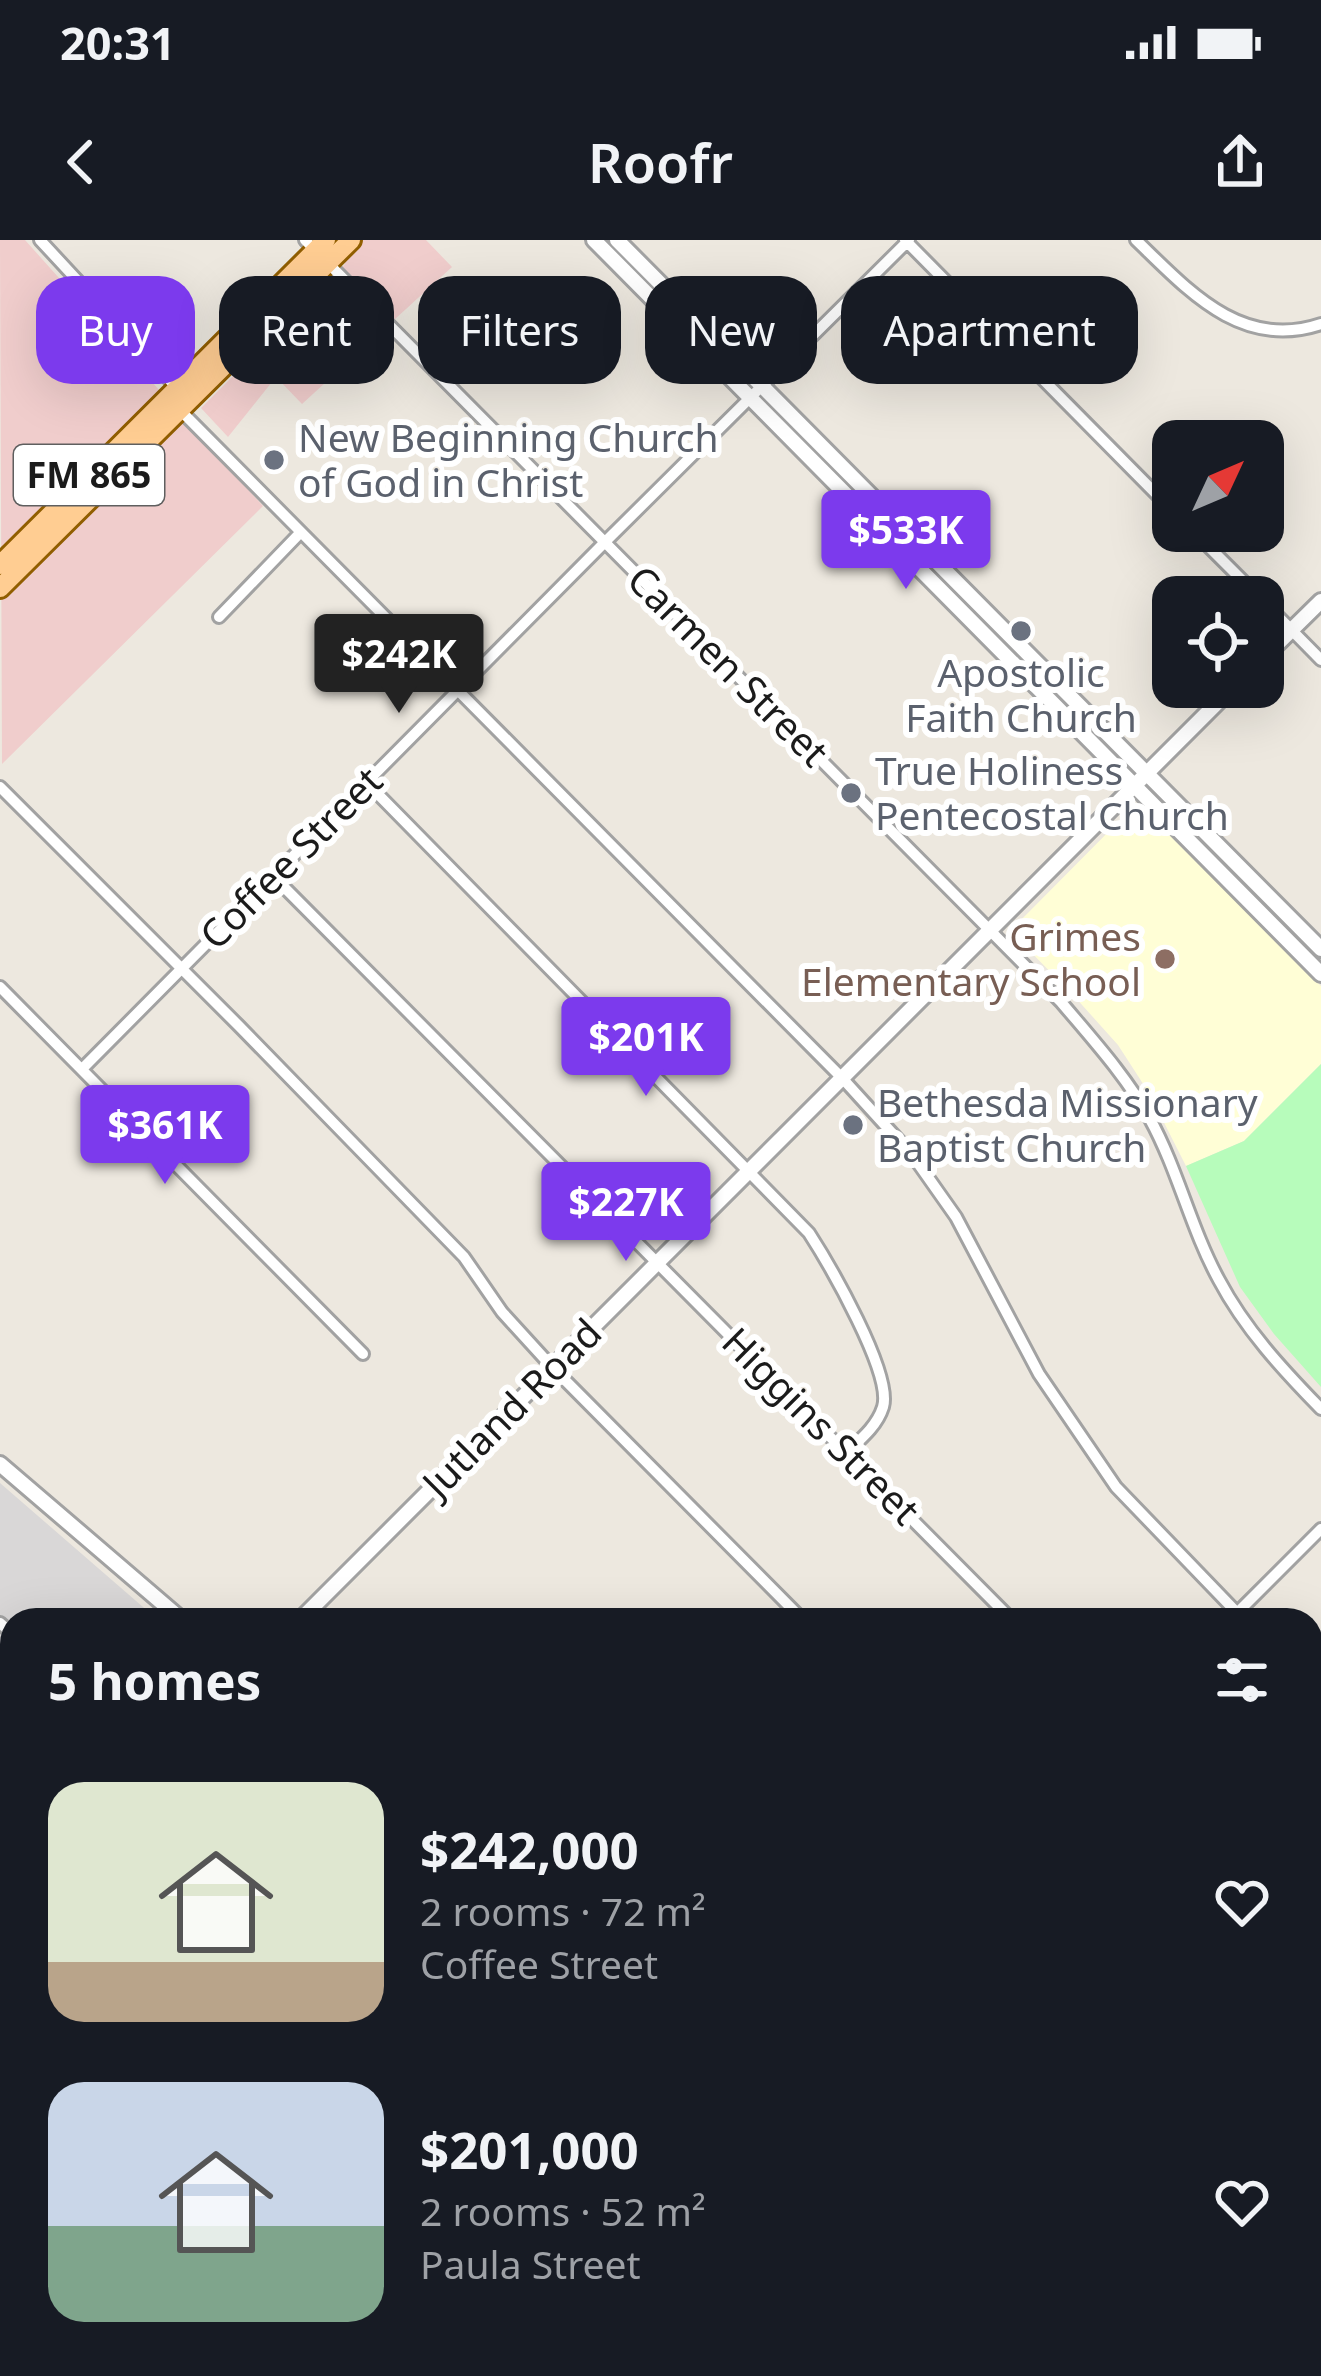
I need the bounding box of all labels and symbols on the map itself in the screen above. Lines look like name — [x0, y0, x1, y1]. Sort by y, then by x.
place label: New Beginning Church of God in Christ — [298, 410, 719, 508]
north arrow — [1152, 420, 1284, 552]
road number: FM 865 — [14, 445, 164, 505]
marker: New Beginning Church of God in Christ — [261, 447, 287, 473]
pin: $533K — [822, 490, 990, 592]
street label: Carmen Street — [617, 553, 841, 777]
pin: $242K — [315, 614, 483, 716]
marker: Apostolic Faith Church — [1008, 618, 1034, 644]
place label: Apostolic Faith Church — [905, 645, 1137, 743]
place label: True Holiness Pentecostal Church — [875, 743, 1229, 841]
street label: Coffee Street — [187, 754, 393, 960]
marker: True Holiness Pentecostal Church — [838, 780, 864, 806]
place label: Grimes Elementary School — [801, 909, 1141, 1007]
marker: Grimes Elementary School — [1152, 946, 1178, 972]
pin: $201K — [562, 997, 730, 1099]
place label: Bethesda Missionary Baptist Church — [877, 1075, 1258, 1173]
pin: $361K — [81, 1085, 249, 1187]
marker: Bethesda Missionary Baptist Church — [840, 1112, 866, 1138]
pin: $227K — [542, 1162, 710, 1264]
street label: Jutland Road — [407, 1306, 612, 1511]
street label: Higgins Street — [712, 1315, 932, 1535]

